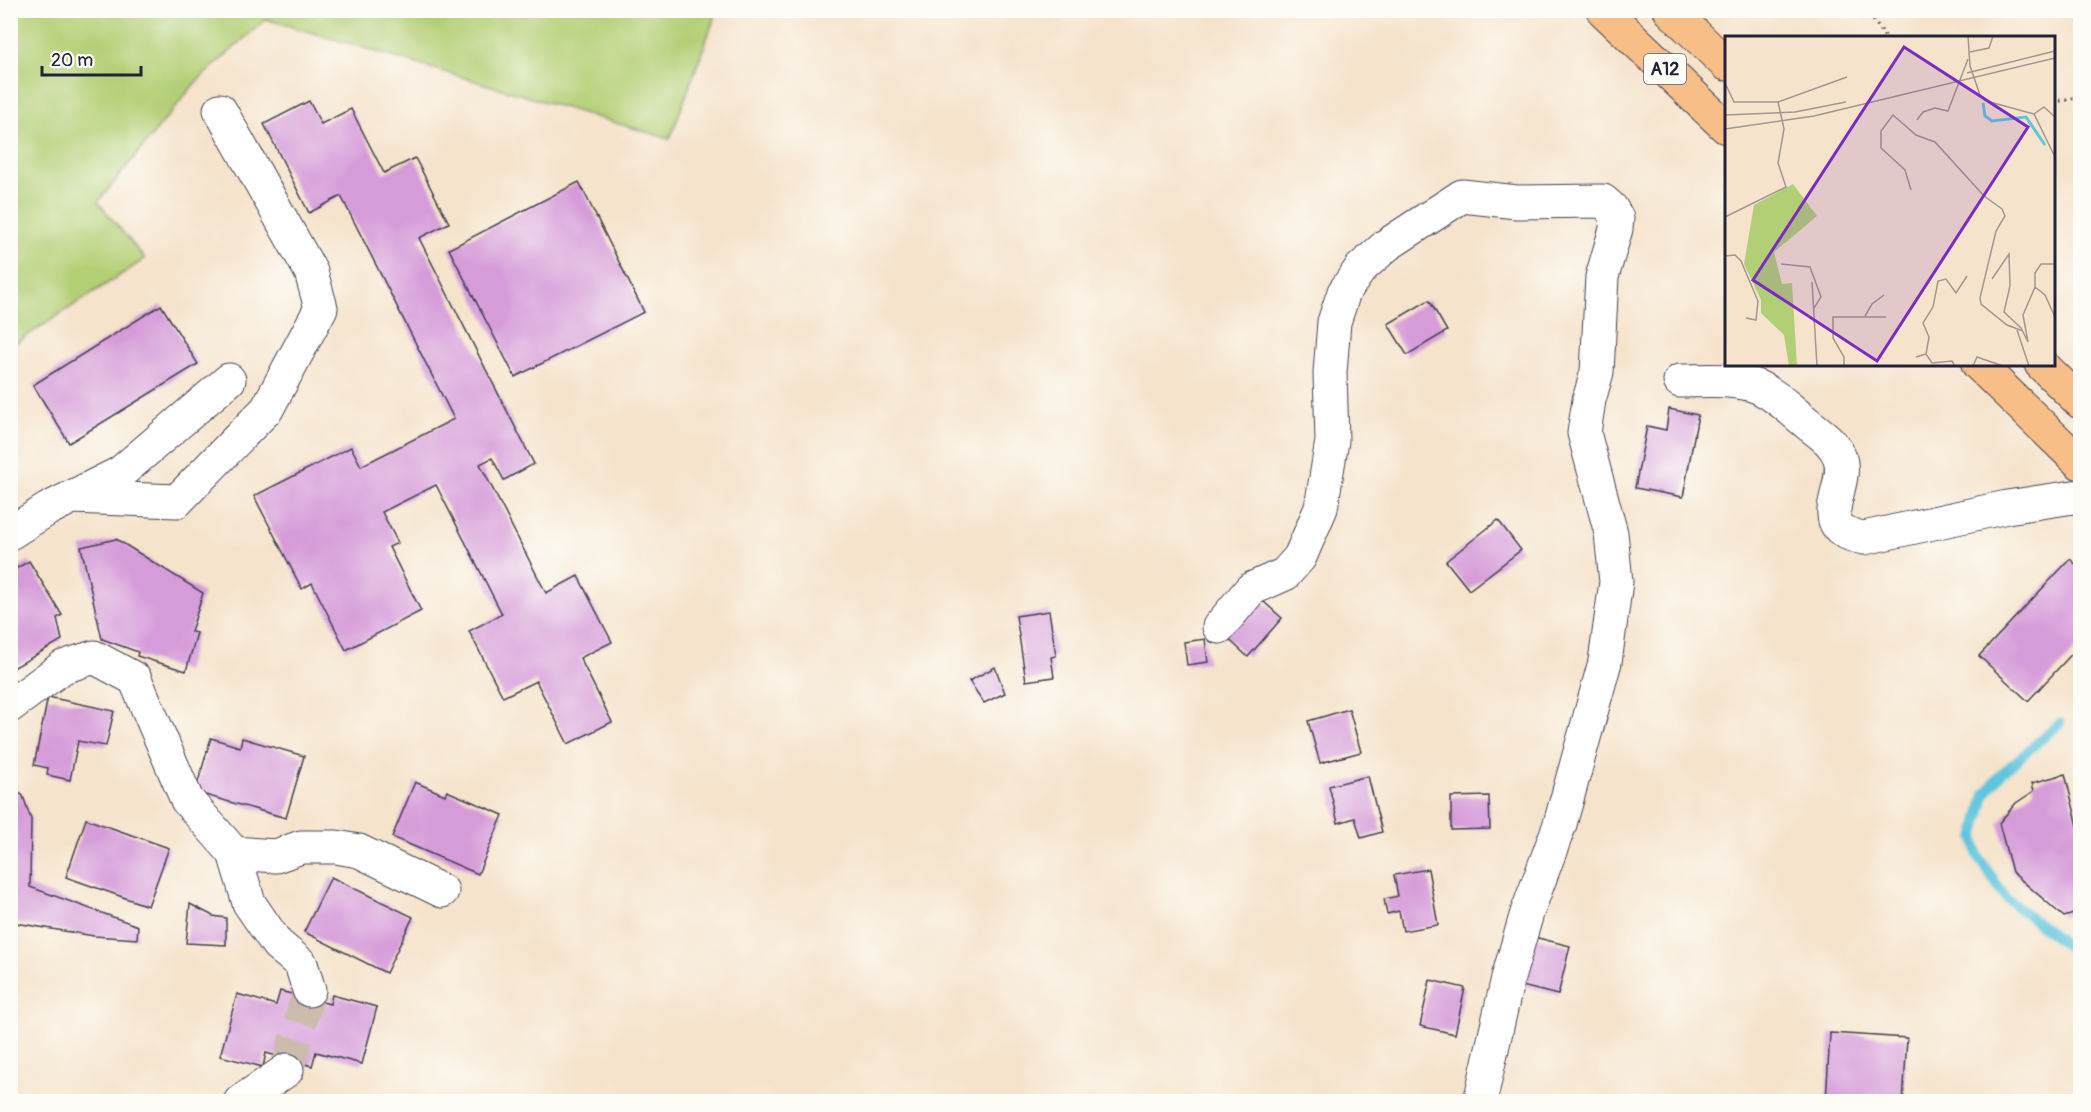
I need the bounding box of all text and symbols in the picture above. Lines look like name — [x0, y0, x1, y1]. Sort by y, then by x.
inset map — [1725, 36, 2055, 366]
scale bar — [42, 39, 141, 77]
text: 20 m — [51, 49, 93, 72]
road number: A12 — [1644, 54, 1686, 84]

